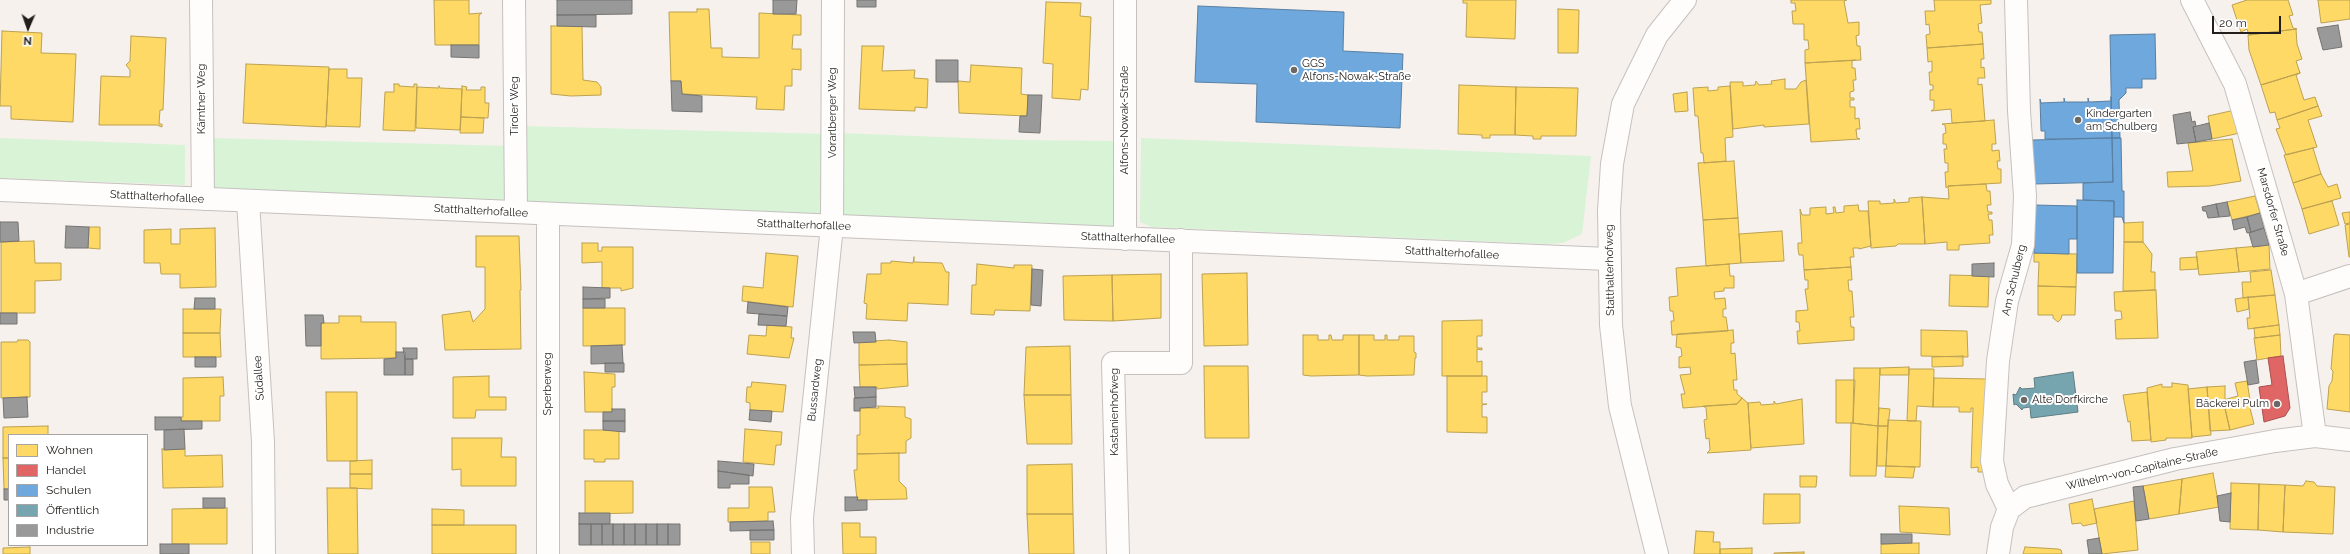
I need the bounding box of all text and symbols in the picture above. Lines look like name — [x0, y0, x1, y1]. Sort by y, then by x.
north arrow — [8, 8, 48, 48]
scale bar — [2214, 8, 2283, 34]
text: 20 m — [2219, 16, 2247, 30]
text: N — [23, 34, 32, 47]
place label: GGS Alfons-Nowak-Straße — [1302, 57, 1411, 83]
street label: Kärntner Weg — [195, 64, 209, 134]
marker: GGS Alfons-Nowak-Straße — [1289, 65, 1299, 75]
street label: Alfons-Nowak-Straße — [1118, 66, 1132, 174]
street label: Vorarlberger Weg — [826, 68, 840, 158]
street label: Tiroler Weg — [508, 76, 522, 136]
place label: Kindergarten am Schulberg — [2086, 107, 2157, 133]
marker: Kindergarten am Schulberg — [2073, 115, 2083, 125]
street label: Marsdorfer Straße — [2254, 166, 2292, 258]
street label: Statthalterhofallee — [110, 188, 204, 206]
street label: Statthalterhofallee — [434, 202, 528, 220]
street label: Statthalterhofallee — [757, 217, 851, 233]
street label: Statthalterhofweg — [1603, 224, 1617, 316]
street label: Statthalterhofallee — [1081, 230, 1175, 246]
street label: Am Schulberg — [1999, 243, 2029, 317]
street label: Statthalterhofallee — [1405, 244, 1499, 262]
street label: Sperberweg — [541, 353, 555, 415]
street label: Südallee — [251, 355, 267, 401]
street label: Bussardweg — [805, 358, 825, 422]
street label: Kastanienhofweg — [1108, 368, 1122, 456]
place label: Alte Dorfkirche — [2032, 393, 2108, 407]
marker: Alte Dorfkirche — [2019, 395, 2029, 405]
place label: Bäckerei Pulm — [2196, 397, 2269, 411]
marker: Bäckerei Pulm — [2272, 399, 2282, 409]
legend — [8, 434, 148, 546]
text: Wohnen — [46, 443, 93, 457]
street label: Wilhelm-von-Capitaine-Straße — [2065, 445, 2219, 493]
text: Handel — [46, 463, 86, 477]
text: Schulen — [46, 483, 91, 497]
text: Öffentlich — [46, 503, 99, 517]
text: Industrie — [46, 523, 94, 537]

